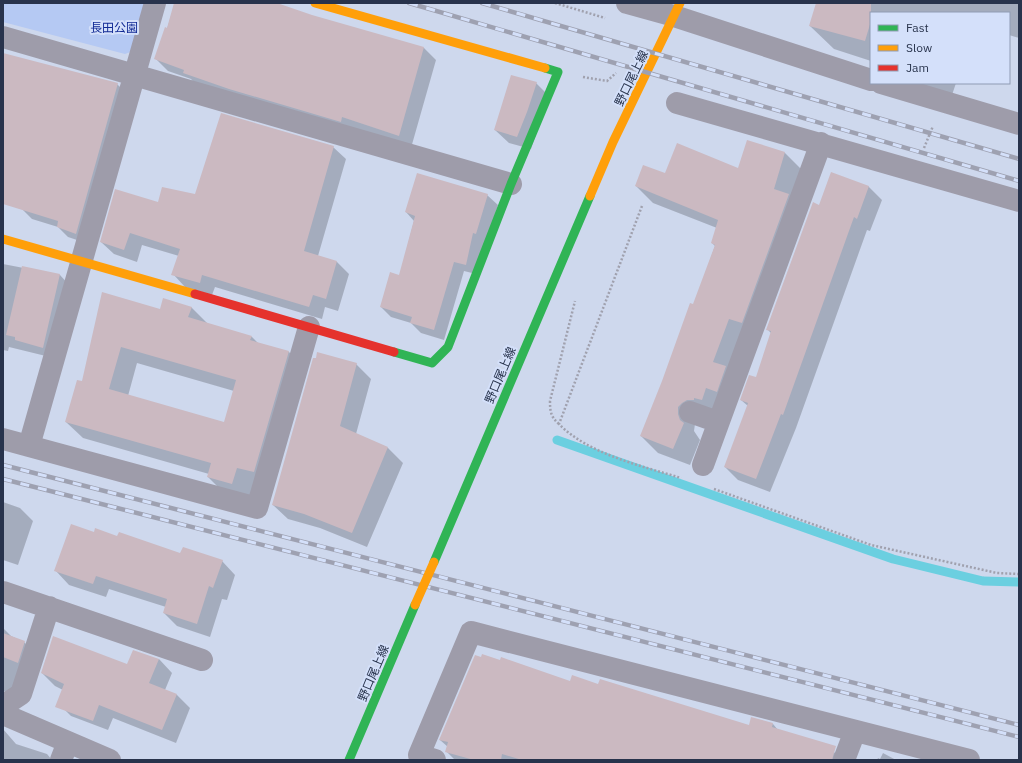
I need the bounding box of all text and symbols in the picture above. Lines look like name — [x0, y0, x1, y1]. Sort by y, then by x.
legend — [870, 12, 1010, 84]
park label: 長田公園 — [90, 20, 138, 35]
text: Fast — [906, 20, 929, 35]
text: Slow — [906, 40, 932, 55]
street label: 野口尾上線 — [611, 48, 651, 108]
text: Jam — [906, 60, 929, 75]
street label: 野口尾上線 — [481, 344, 519, 406]
street label: 野口尾上線 — [354, 642, 392, 704]

